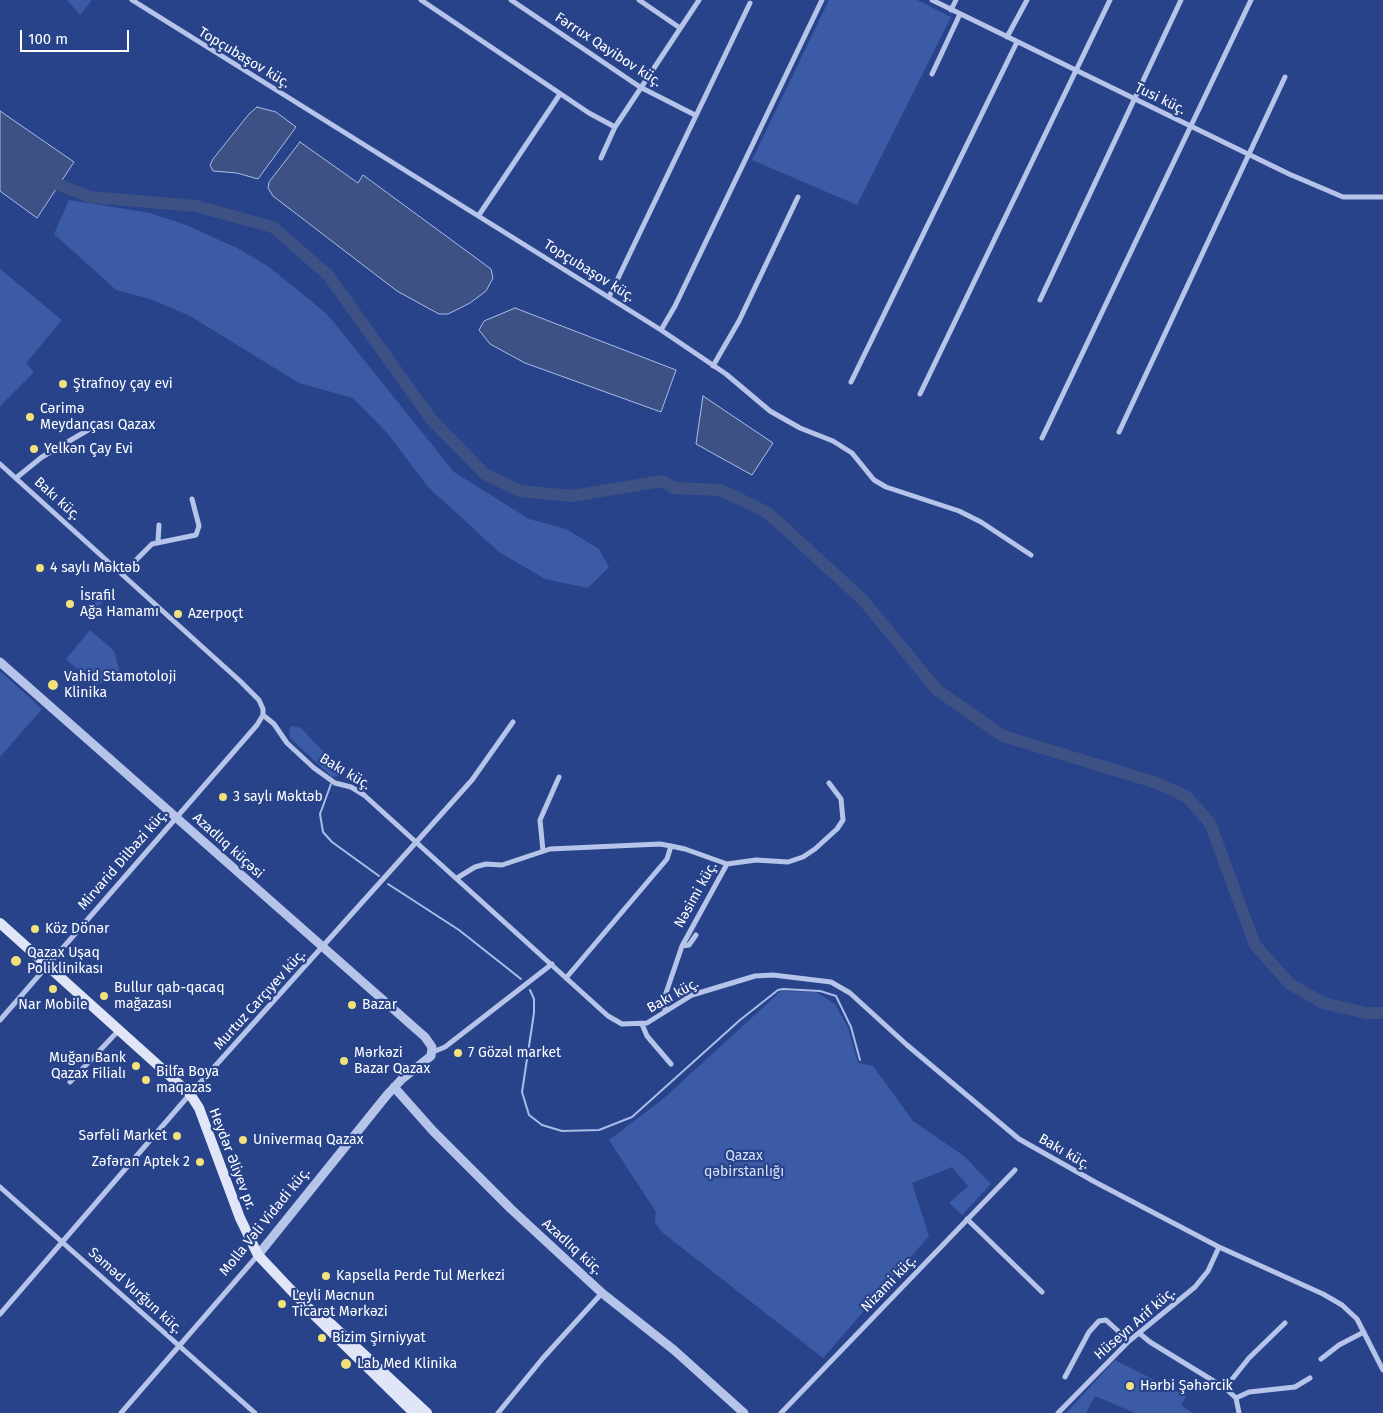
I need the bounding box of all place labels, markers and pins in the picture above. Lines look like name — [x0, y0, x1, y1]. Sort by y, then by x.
place label: Ştrafnoy çay evi — [73, 376, 173, 392]
marker: Ştrafnoy çay evi — [57, 378, 69, 390]
place label: Cərimə Meydançası Qazax — [40, 401, 155, 434]
marker: Cərimə Meydançası Qazax — [24, 411, 36, 423]
place label: Yelkən Çay Evi — [44, 441, 133, 457]
marker: Yelkən Çay Evi — [28, 443, 40, 455]
place label: 4 saylı Məktəb — [50, 560, 140, 576]
marker: 4 saylı Məktəb — [34, 562, 46, 574]
place label: İsrafil Ağa Hamamı — [80, 588, 159, 620]
marker: İsrafil Ağa Hamamı — [64, 598, 76, 610]
place label: Azerpoçt — [188, 606, 243, 622]
marker: Azerpoçt — [172, 608, 184, 620]
place label: Vahid Stamotoloji Klinika — [64, 669, 177, 702]
marker: Vahid Stamotoloji Klinika — [46, 678, 60, 692]
place label: 3 saylı Məktəb — [233, 789, 323, 805]
marker: 3 saylı Məktəb — [217, 791, 229, 803]
place label: Köz Dönər — [45, 921, 110, 937]
marker: Köz Dönər — [29, 923, 41, 935]
place label: Qazax Uşaq Poliklinikası — [27, 945, 103, 978]
marker: Qazax Uşaq Poliklinikası — [9, 954, 23, 968]
place label: Bullur qab-qacaq mağazası — [114, 980, 225, 1012]
marker: Nar Mobile — [47, 983, 59, 995]
marker: Bullur qab-qacaq mağazası — [98, 990, 110, 1002]
place label: Nar Mobile — [18, 997, 88, 1013]
place label: Bazar — [362, 997, 397, 1013]
marker: Bazar — [346, 999, 358, 1011]
place label: Mərkəzi Bazar Qazax — [354, 1045, 430, 1078]
place label: 7 Gözəl market — [468, 1045, 561, 1061]
marker: 7 Gözəl market — [452, 1047, 464, 1059]
place label: Muğan Bank Qazax Filialı — [49, 1050, 126, 1082]
marker: Mərkəzi Bazar Qazax — [338, 1055, 350, 1067]
marker: Muğan Bank Qazax Filialı — [130, 1060, 142, 1072]
place label: Bilfa Boya maqazas — [156, 1064, 219, 1096]
marker: Bilfa Boya maqazas — [140, 1074, 152, 1086]
place label: Sərfəli Market — [79, 1128, 167, 1144]
marker: Sərfəli Market — [171, 1130, 183, 1142]
place label: Univermaq Qazax — [253, 1132, 363, 1148]
marker: Univermaq Qazax — [237, 1134, 249, 1146]
place label: Zəfəran Aptek 2 — [92, 1154, 190, 1170]
marker: Zəfəran Aptek 2 — [194, 1156, 206, 1168]
place label: Kapsella Perde Tul Merkezi — [336, 1268, 505, 1284]
marker: Kapsella Perde Tul Merkezi — [320, 1270, 332, 1282]
place label: Leyli Məcnun Ticarət Mərkəzi — [292, 1288, 388, 1320]
marker: Leyli Məcnun Ticarət Mərkəzi — [276, 1298, 288, 1310]
place label: Bizim Şirniyyat — [332, 1330, 426, 1346]
marker: Bizim Şirniyyat — [316, 1332, 328, 1344]
place label: Lab Med Klinika — [357, 1356, 457, 1372]
marker: Lab Med Klinika — [339, 1357, 353, 1371]
place label: Hərbi Şəhərcik — [1140, 1378, 1233, 1394]
marker: Hərbi Şəhərcik — [1124, 1380, 1136, 1392]

